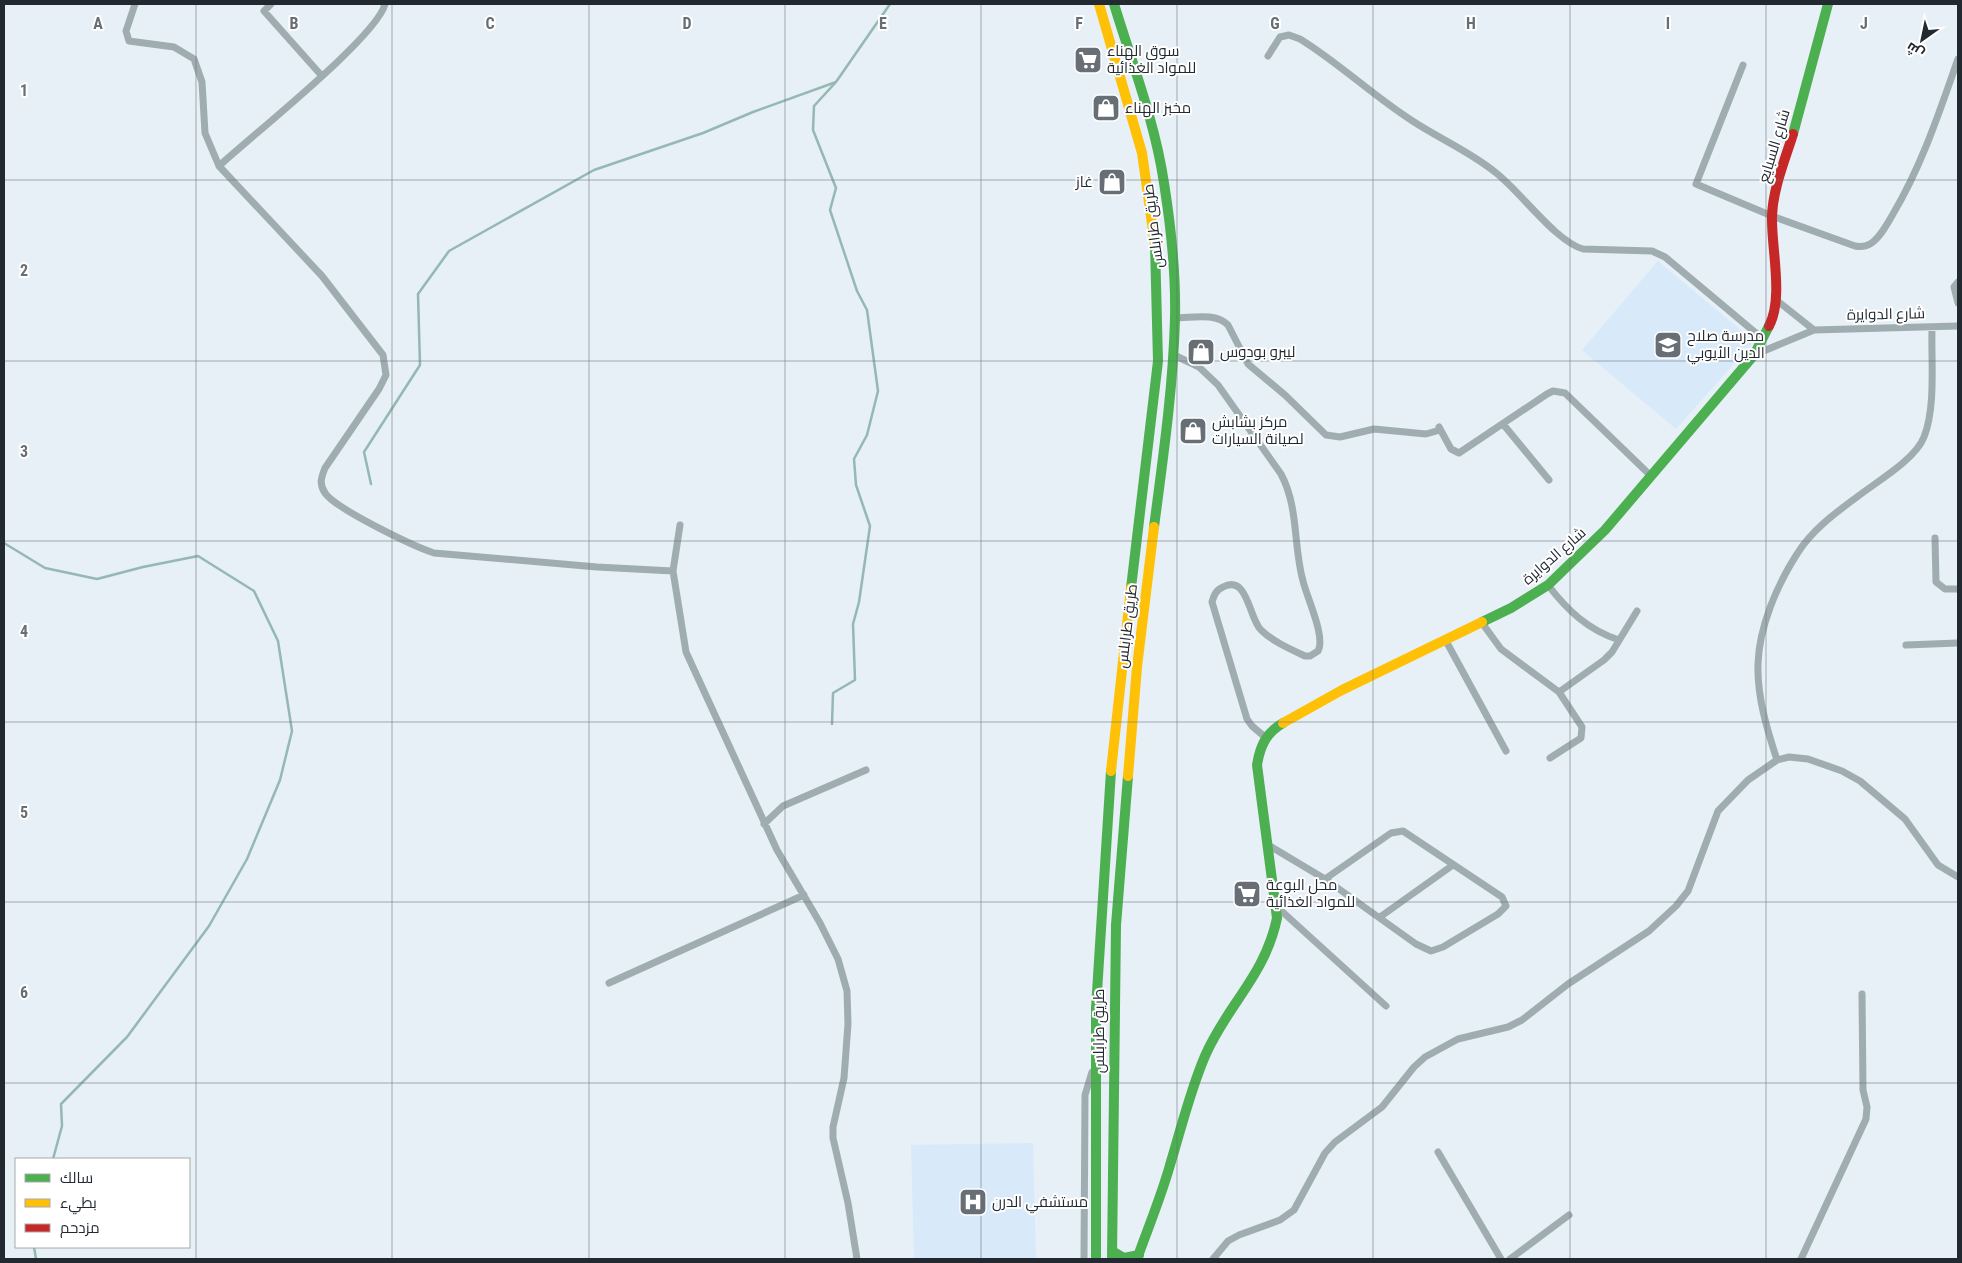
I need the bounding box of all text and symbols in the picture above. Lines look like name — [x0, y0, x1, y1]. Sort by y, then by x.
text: A — [93, 14, 103, 33]
text: B — [290, 14, 299, 33]
text: C — [485, 14, 495, 33]
text: D — [682, 14, 692, 33]
text: E — [879, 14, 887, 33]
text: F — [1075, 14, 1083, 33]
text: G — [1270, 14, 1280, 33]
text: H — [1466, 14, 1476, 33]
text: I — [1666, 14, 1670, 33]
text: J — [1860, 14, 1868, 33]
north arrow — [1897, 15, 1947, 65]
text: ش — [1903, 38, 1927, 63]
place label: سوق الهناء للمواد الغذائية — [1107, 42, 1196, 77]
supermarket icon: سوق الهناء للمواد الغذائية — [1073, 45, 1103, 75]
text: 1 — [20, 81, 28, 100]
shop icon: مخبز الهناء — [1091, 93, 1121, 123]
place label: مخبز الهناء — [1125, 99, 1191, 118]
street label: شارع السبايع — [1754, 107, 1796, 185]
shop icon: غاز — [1097, 167, 1127, 197]
place label: غاز — [1075, 173, 1093, 191]
street label: طريق طرابلس — [1139, 183, 1168, 269]
text: 2 — [20, 261, 28, 280]
street label: شارع الدوايرة — [1847, 304, 1925, 326]
place label: مدرسة صلاح الدين الأيوبي — [1687, 327, 1765, 365]
school or university icon: مدرسة صلاح الدين الأيوبي — [1653, 330, 1683, 360]
shop icon: ليبرو بودوس — [1186, 337, 1216, 367]
place label: ليبرو بودوس — [1220, 343, 1295, 362]
place label: مركز بشابش لصيانة السيارات — [1212, 413, 1304, 448]
shop icon: مركز بشابش لصيانة السيارات — [1178, 416, 1208, 446]
text: 3 — [20, 442, 28, 461]
street label: شارع الدوايرة — [1519, 524, 1591, 590]
street label: طريق طرابلس — [1113, 583, 1142, 669]
text: 4 — [20, 622, 28, 641]
text: 5 — [20, 803, 28, 822]
place label: محل البوعة للمواد الغذائية — [1266, 876, 1355, 911]
supermarket icon: محل البوعة للمواد الغذائية — [1232, 879, 1262, 909]
text: 6 — [20, 983, 28, 1002]
street label: طريق طرابلس — [1090, 989, 1109, 1073]
legend — [15, 1158, 190, 1248]
text: سالك — [60, 1169, 93, 1187]
hospital icon: مستشفي الدرن — [958, 1187, 988, 1217]
place label: مستشفي الدرن — [992, 1193, 1088, 1214]
text: بطيء — [60, 1194, 97, 1215]
text: مزدحم — [60, 1219, 100, 1238]

